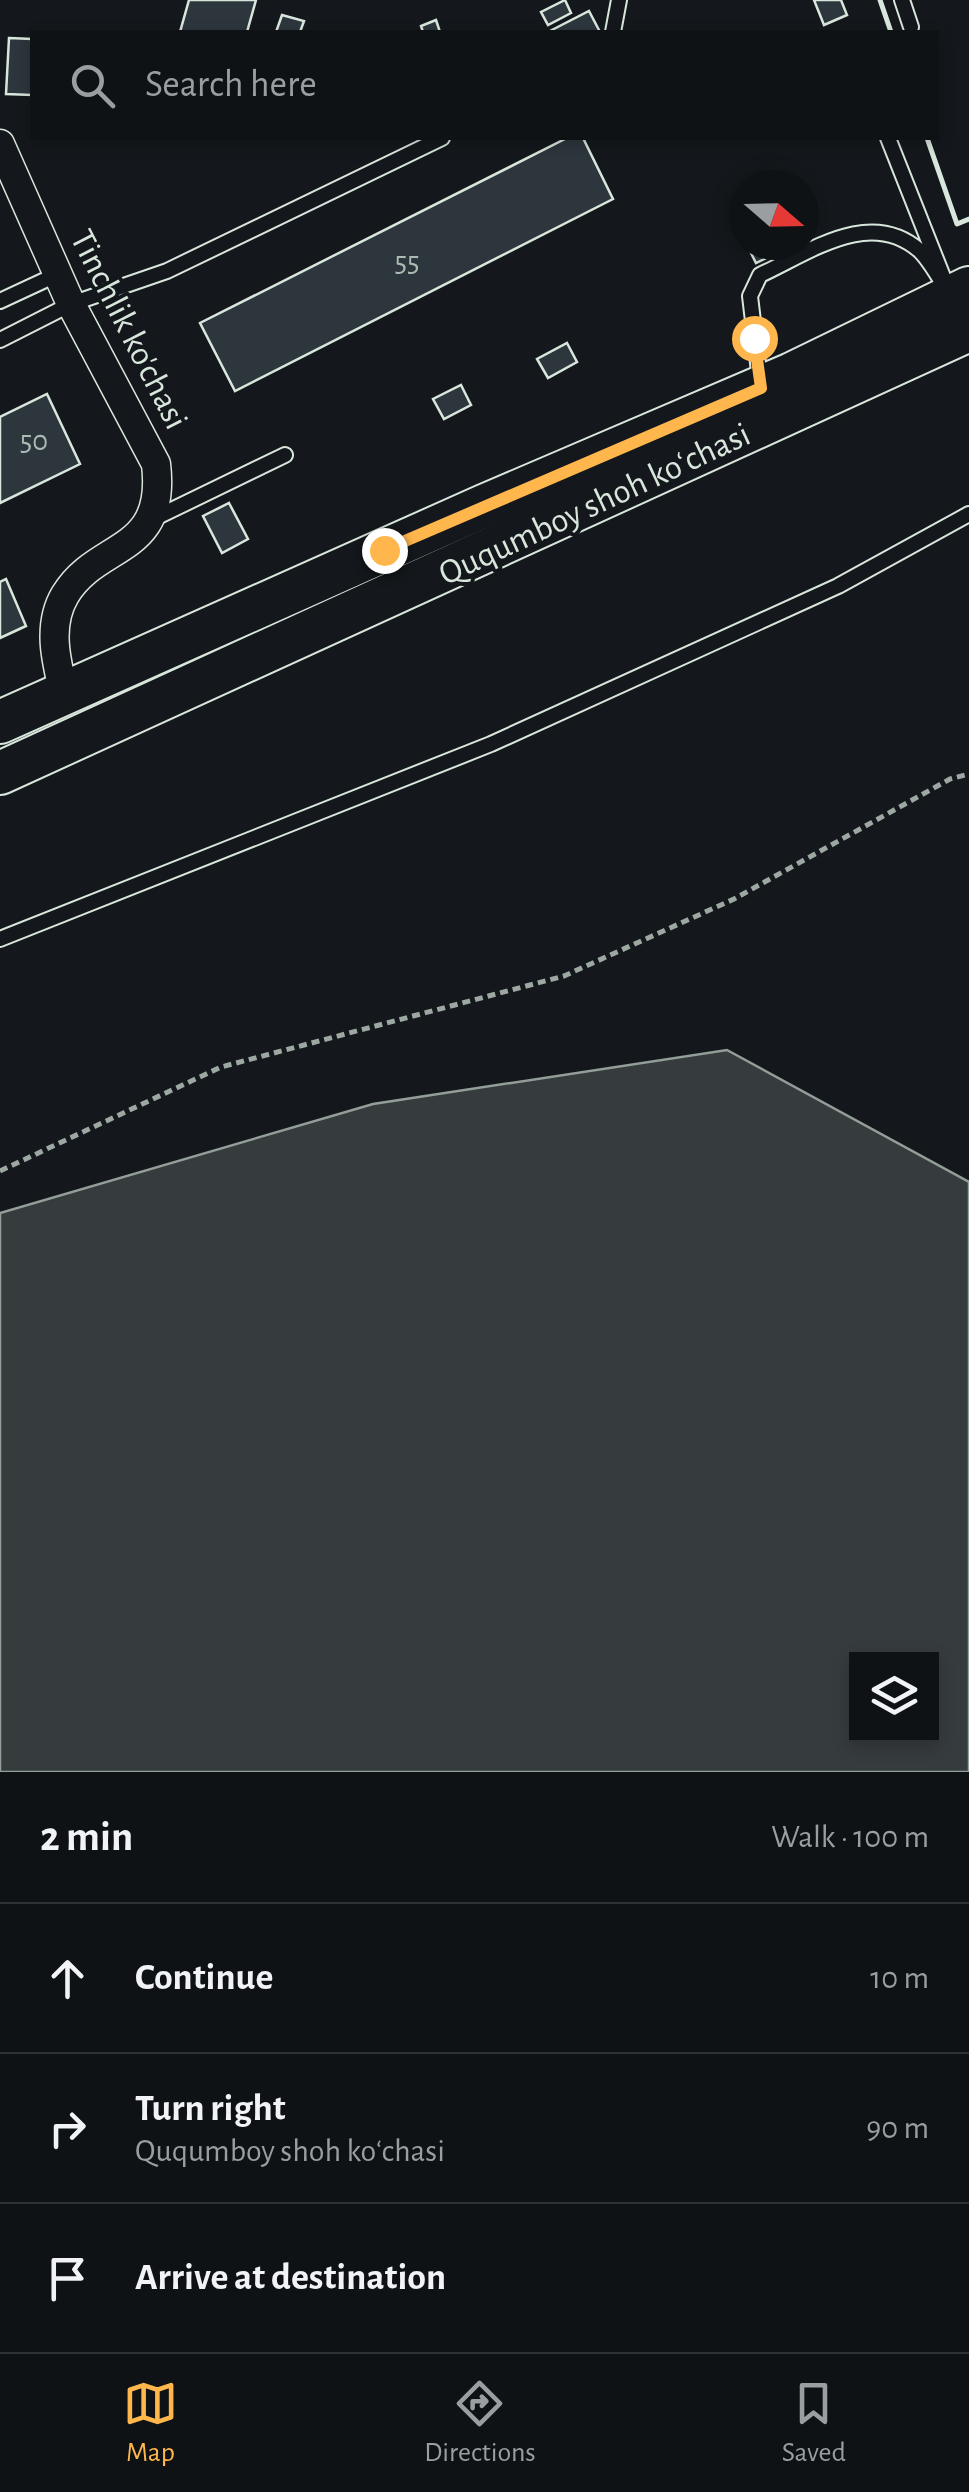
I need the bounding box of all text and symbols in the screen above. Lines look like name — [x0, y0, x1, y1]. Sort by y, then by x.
search box — [30, 30, 939, 140]
icon: search — [65, 58, 120, 113]
text: Search here — [145, 66, 317, 104]
north arrow — [729, 170, 819, 260]
street label: Tinchlik ko'chasi — [63, 224, 194, 435]
house number: 55 — [394, 247, 420, 277]
route start — [732, 316, 778, 362]
street label: Ququmboy shoh koʻchasi — [434, 417, 756, 592]
house number: 50 — [20, 426, 48, 456]
route end — [362, 528, 408, 574]
map controls — [849, 1652, 939, 1742]
button: layers — [849, 1652, 939, 1742]
text: 2 min — [40, 1816, 133, 1858]
text: Walk · 100 m — [771, 1821, 929, 1853]
icon: ahead — [40, 1951, 95, 2006]
text: Continue — [135, 1959, 273, 1997]
text: 10 m — [870, 1962, 929, 1994]
text: Turn right — [135, 2090, 285, 2128]
icon: right — [40, 2101, 95, 2156]
text: 90 m — [866, 2112, 929, 2144]
text: Ququmboy shoh koʻchasi — [135, 2135, 445, 2167]
icon: arrive — [40, 2251, 95, 2306]
text: Arrive at destination — [135, 2259, 446, 2297]
tab: Map — [123, 2376, 178, 2470]
tab: Directions — [424, 2376, 536, 2470]
tab: Saved — [782, 2376, 846, 2470]

